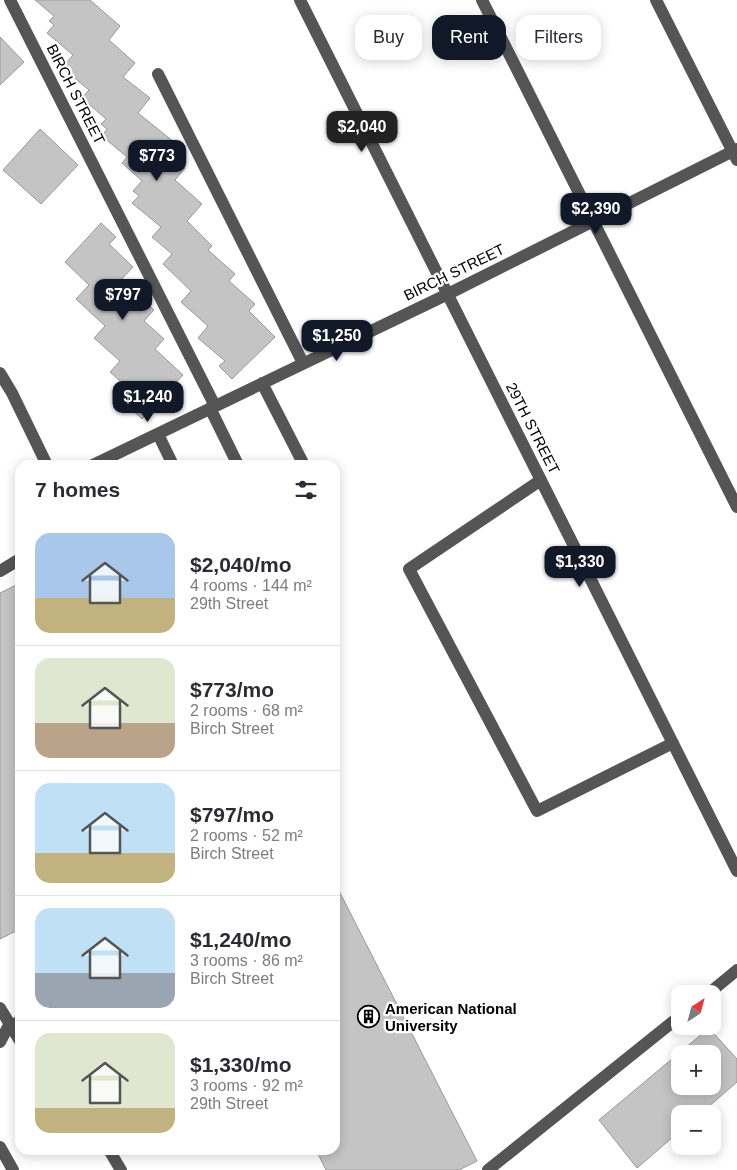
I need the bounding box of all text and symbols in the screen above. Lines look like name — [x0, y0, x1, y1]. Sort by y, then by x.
chip: Buy — [355, 15, 422, 60]
chip: Rent — [432, 15, 506, 60]
chip: Filters — [516, 15, 601, 60]
street label: BIRCH STREET — [43, 41, 109, 147]
pin: $2,040 — [321, 110, 403, 153]
text: $2,040 — [338, 118, 386, 135]
pin: $773 — [127, 140, 187, 182]
text: $773 — [139, 147, 175, 164]
pin: $2,390 — [555, 192, 637, 235]
text: $2,390 — [572, 200, 620, 217]
street label: BIRCH STREET — [401, 240, 507, 304]
pin: $797 — [93, 278, 153, 321]
text: $797 — [105, 286, 141, 303]
pin: $1,250 — [296, 320, 378, 362]
text: $1,250 — [313, 327, 361, 344]
pin: $1,240 — [107, 380, 189, 423]
street label: 29TH STREET — [503, 380, 563, 476]
text: $1,240 — [124, 388, 172, 405]
icon: filters — [292, 476, 320, 504]
text: 7 homes — [35, 478, 120, 501]
pin: $1,330 — [539, 546, 621, 588]
icon: home — [75, 553, 135, 613]
text: $2,040/mo — [190, 553, 292, 576]
text: $1,330 — [556, 553, 604, 570]
text: 4 rooms · 144 m² — [190, 577, 312, 594]
text: 29th Street — [190, 595, 268, 612]
icon: home — [75, 678, 135, 738]
text: $773/mo — [190, 678, 274, 701]
text: 2 rooms · 68 m² — [190, 702, 303, 719]
text: Birch Street — [190, 720, 274, 737]
icon: home — [75, 803, 135, 863]
text: $797/mo — [190, 803, 274, 826]
text: 2 rooms · 52 m² — [190, 827, 303, 844]
text: Birch Street — [190, 845, 274, 862]
icon: home — [75, 928, 135, 988]
text: $1,240/mo — [190, 928, 292, 951]
text: 3 rooms · 86 m² — [190, 952, 303, 969]
text: Birch Street — [190, 970, 274, 987]
north arrow — [671, 985, 721, 1035]
map controls — [671, 985, 721, 1155]
place label: American National University — [385, 1000, 517, 1034]
building icon: American National University — [357, 1005, 381, 1029]
button: + — [671, 1045, 721, 1095]
icon: home — [75, 1053, 135, 1113]
text: $1,330/mo — [190, 1053, 292, 1076]
text: 3 rooms · 92 m² — [190, 1077, 303, 1094]
text: 29th Street — [190, 1095, 268, 1112]
button: − — [671, 1105, 721, 1155]

